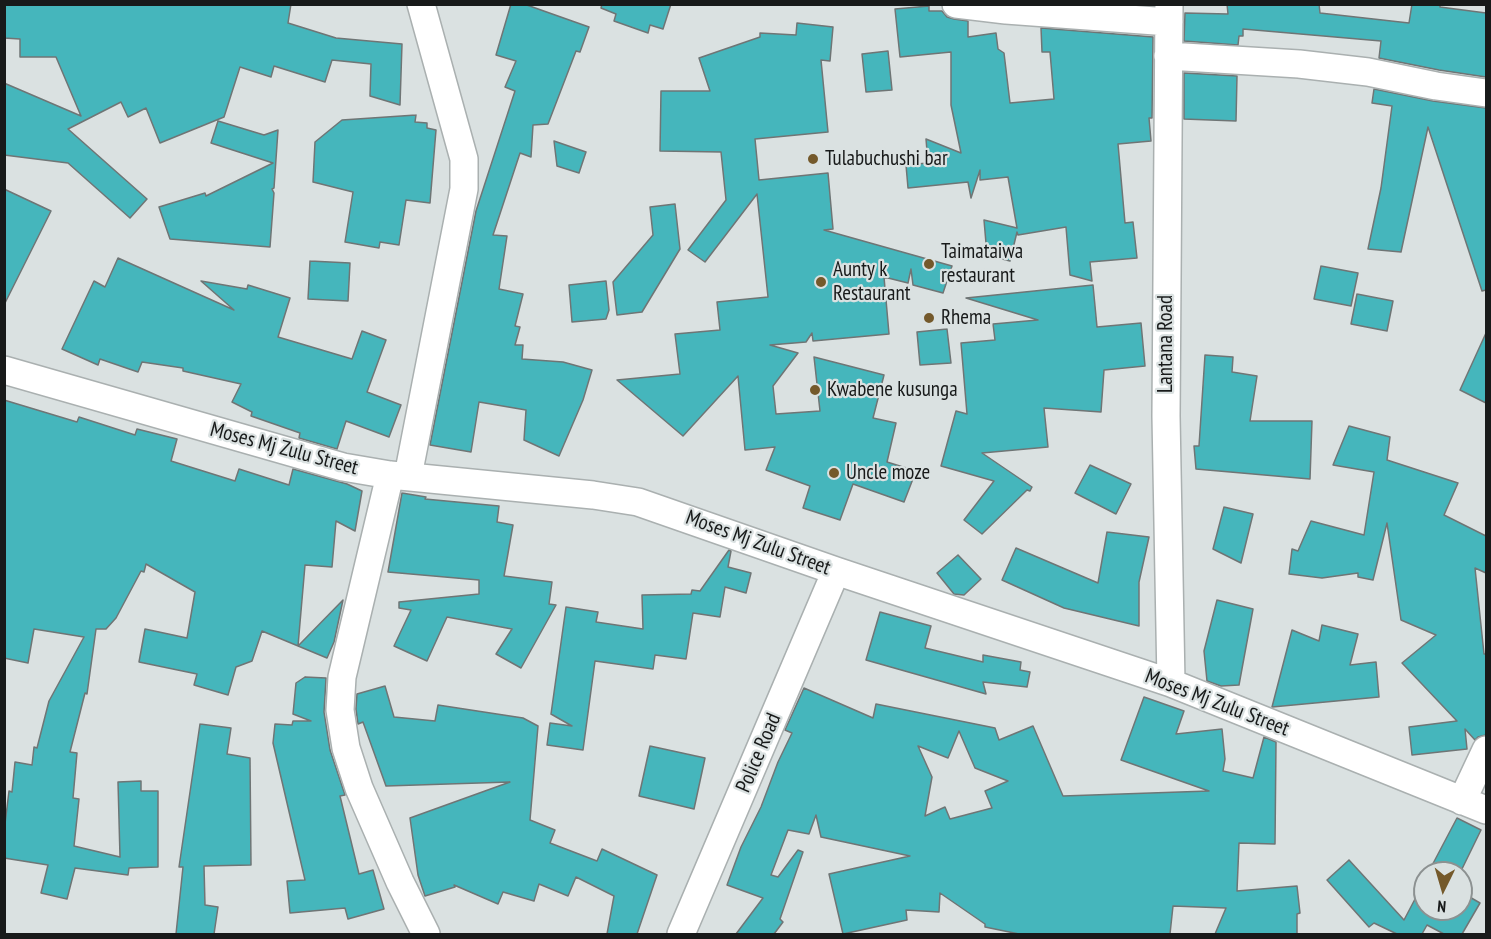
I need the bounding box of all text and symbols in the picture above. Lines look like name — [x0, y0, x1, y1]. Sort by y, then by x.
place label: Tulabuchushi bar — [825, 146, 948, 172]
marker: Tulabuchushi bar — [806, 152, 820, 166]
place label: Taimataiwa restaurant — [941, 239, 1023, 289]
place label: Aunty k Restaurant — [833, 257, 910, 307]
marker: Taimataiwa restaurant — [922, 257, 936, 271]
marker: Aunty k Restaurant — [814, 275, 828, 289]
street label: Lantana Road — [1153, 295, 1179, 393]
place label: Rhema — [941, 305, 991, 331]
marker: Rhema — [922, 311, 936, 325]
place label: Kwabene kusunga — [827, 377, 958, 403]
marker: Kwabene kusunga — [808, 383, 822, 397]
street label: Moses Mj Zulu Street — [207, 417, 361, 481]
place label: Uncle moze — [846, 460, 930, 486]
marker: Uncle moze — [827, 466, 841, 480]
street label: Moses Mj Zulu Street — [682, 505, 834, 581]
street label: Moses Mj Zulu Street — [1142, 664, 1292, 742]
street label: Police Road — [731, 710, 787, 796]
north arrow — [1413, 861, 1473, 921]
text: N — [1436, 897, 1447, 917]

